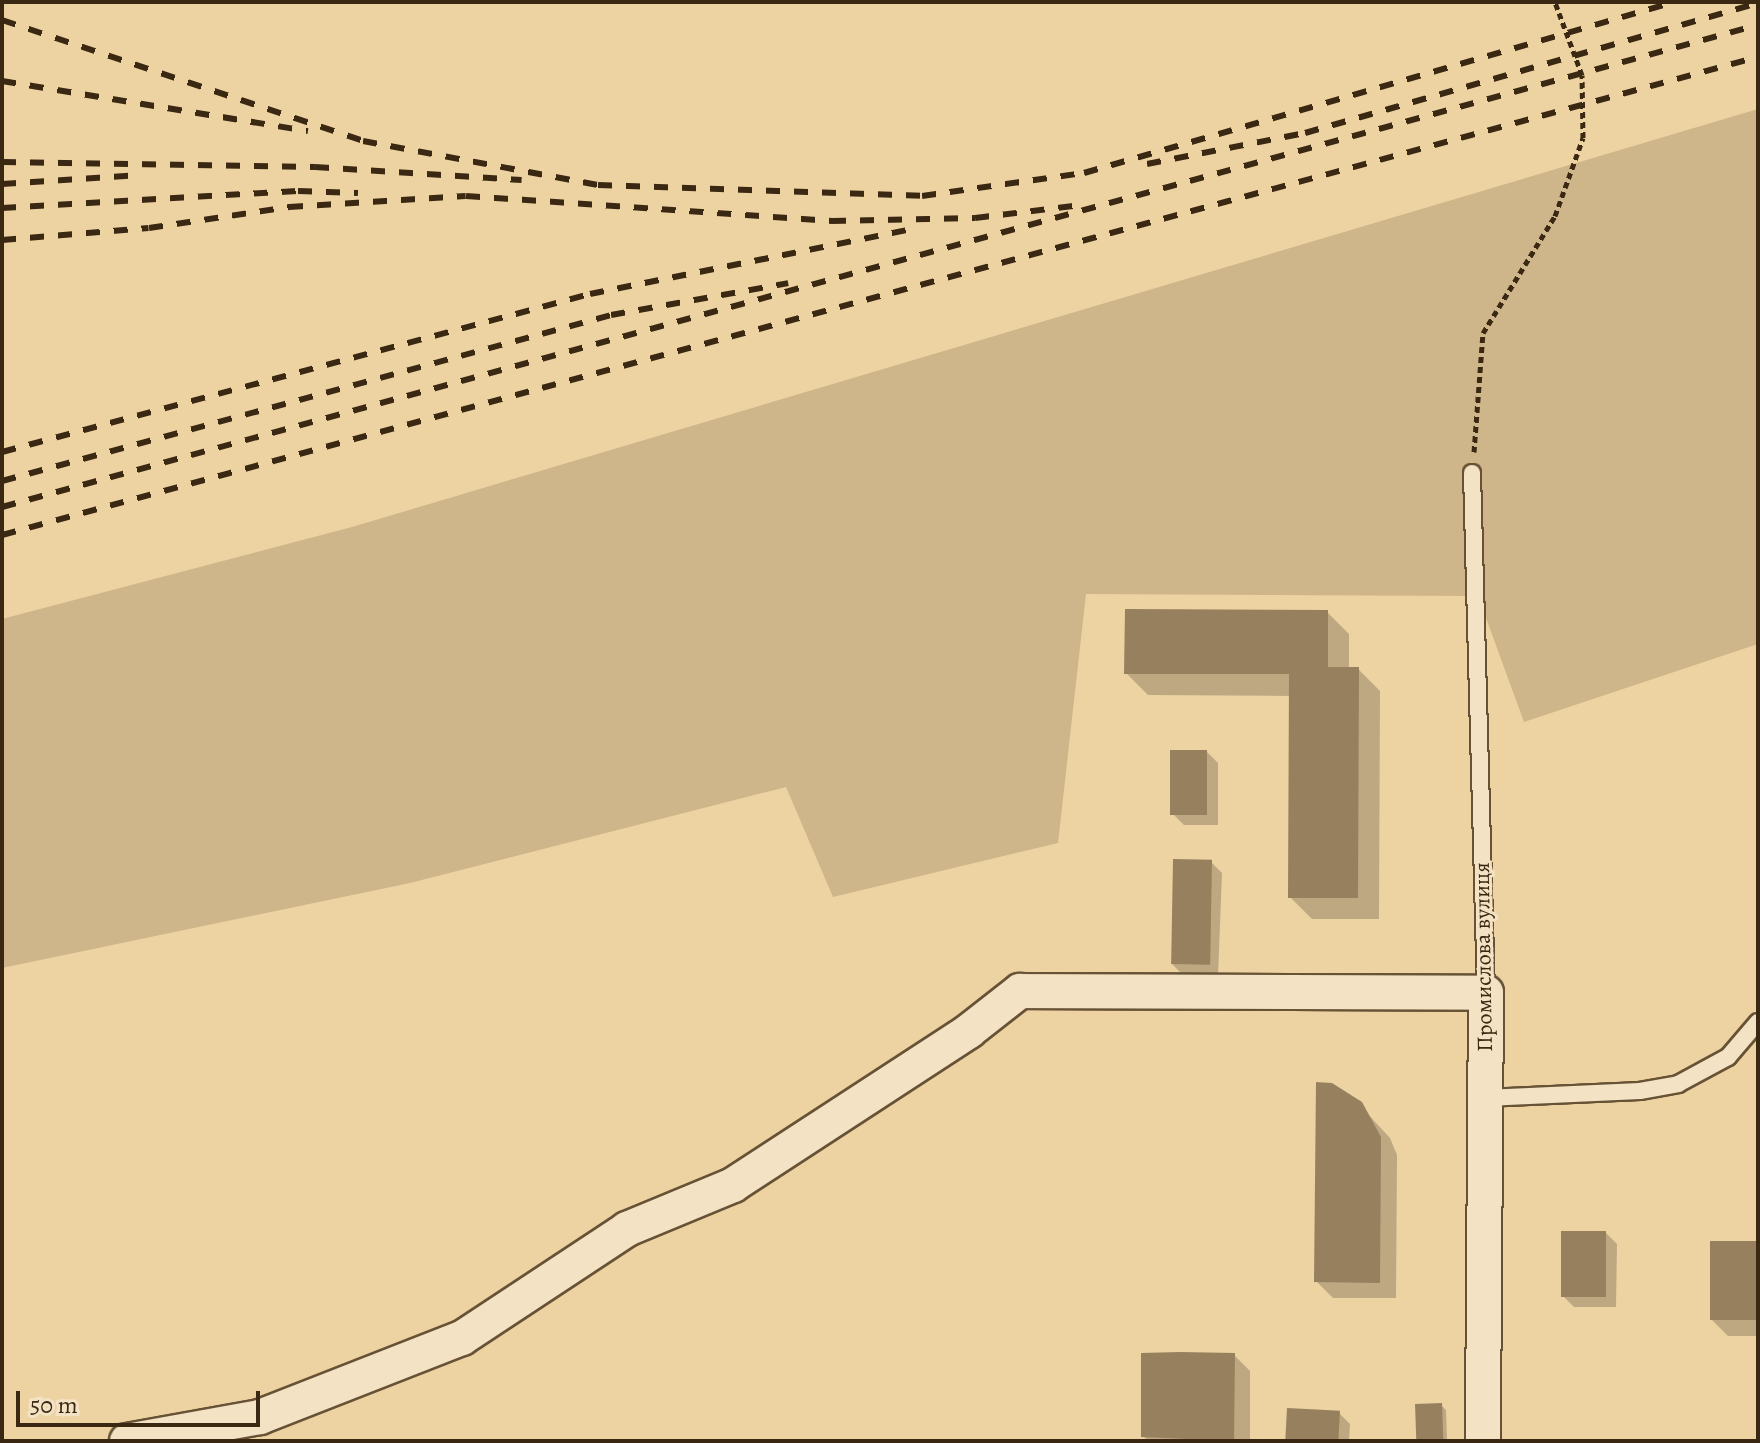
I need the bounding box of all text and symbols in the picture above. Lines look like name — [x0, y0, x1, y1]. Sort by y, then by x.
street label: Промислова вулиця — [1469, 862, 1499, 1052]
scale bar — [20, 1375, 264, 1425]
text: 50 m — [30, 1389, 78, 1421]

